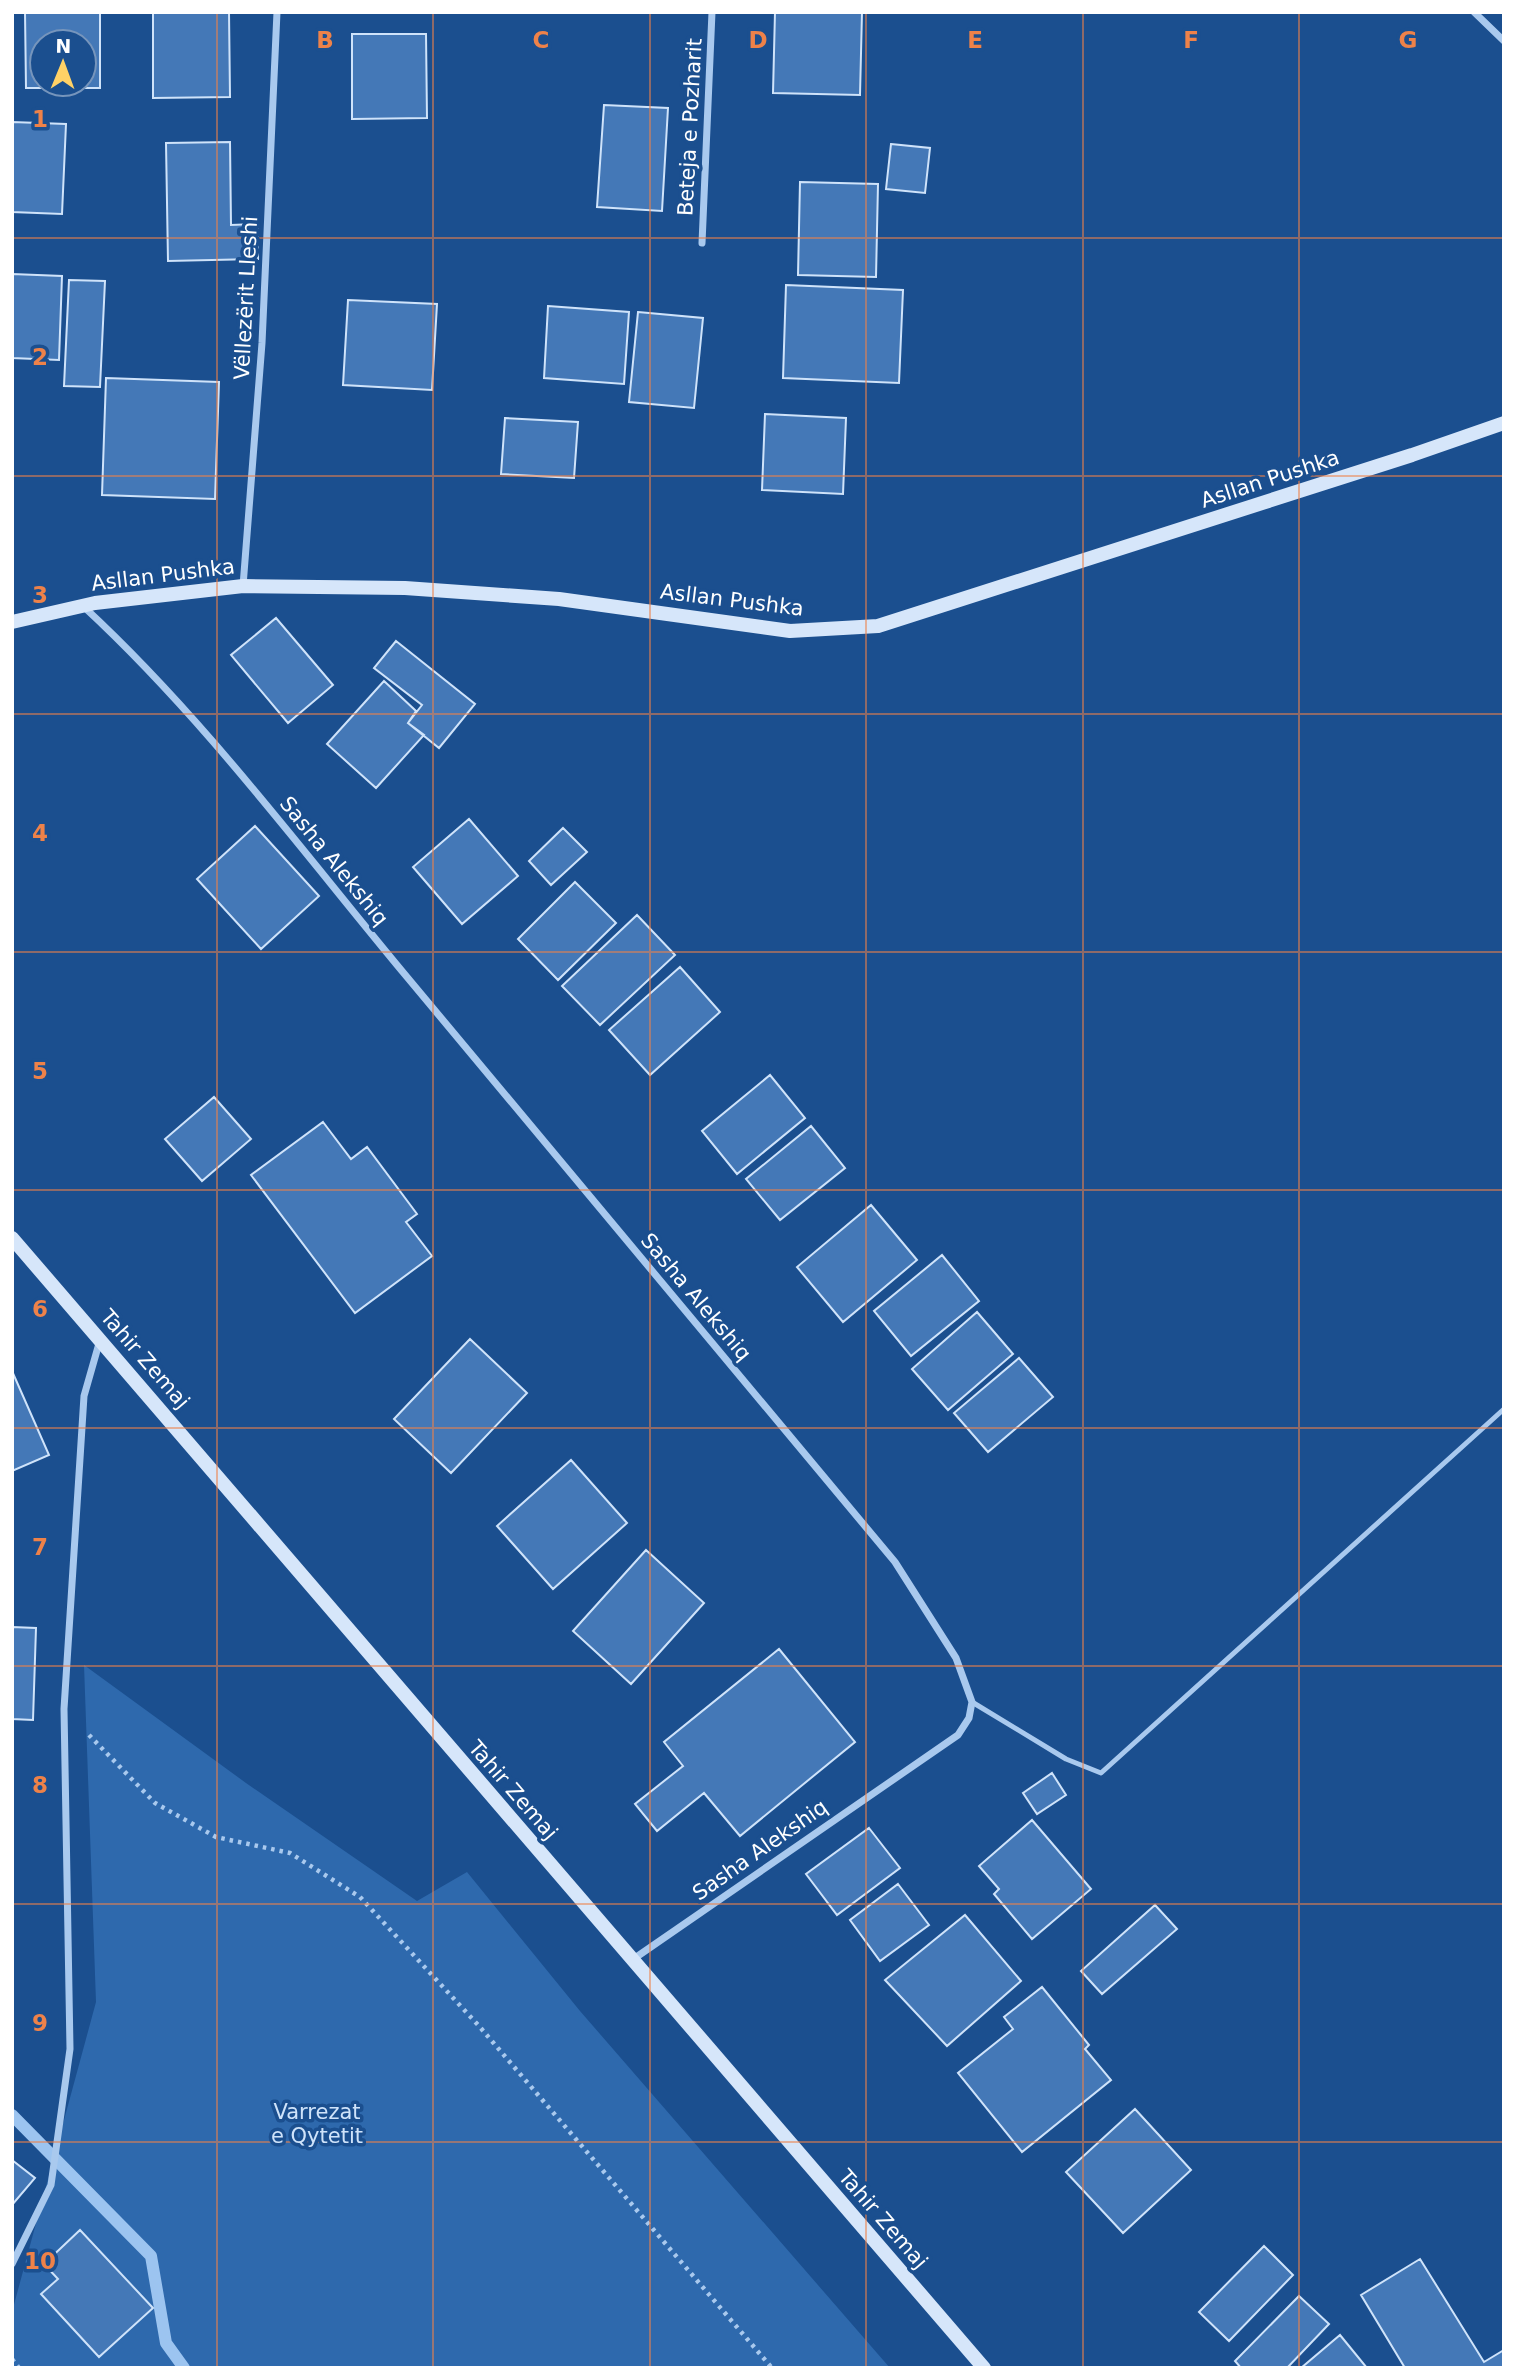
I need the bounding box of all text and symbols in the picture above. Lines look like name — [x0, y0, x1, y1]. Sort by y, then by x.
text: B — [316, 27, 334, 53]
text: C — [533, 27, 549, 53]
text: D — [748, 27, 768, 53]
text: E — [967, 27, 983, 53]
text: F — [1183, 27, 1199, 53]
text: G — [1399, 27, 1417, 53]
north arrow — [28, 28, 98, 98]
text: N — [55, 35, 71, 57]
street label: Beteja e Pozharit — [673, 37, 707, 217]
text: 1 — [32, 106, 48, 132]
street label: Vëllezërit Lleshi — [230, 215, 262, 381]
text: 2 — [32, 344, 48, 370]
street label: Asllan Pushka — [1198, 445, 1342, 513]
street label: Asllan Pushka — [90, 554, 236, 596]
street label: Asllan Pushka — [659, 579, 805, 621]
text: 3 — [32, 582, 48, 608]
street label: Sasha Alekshiq — [275, 792, 393, 930]
text: 4 — [32, 820, 48, 846]
text: 5 — [32, 1058, 48, 1084]
street label: Sasha Alekshiq — [636, 1228, 756, 1366]
text: 6 — [32, 1296, 48, 1322]
street label: Tahir Zemaj — [95, 1304, 194, 1413]
text: 7 — [32, 1534, 48, 1560]
street label: Tahir Zemaj — [463, 1735, 562, 1844]
text: 8 — [32, 1772, 48, 1798]
street label: Sasha Alekshiq — [688, 1795, 832, 1905]
text: 9 — [32, 2010, 48, 2036]
park label: Varrezat e Qytetit — [271, 2100, 363, 2148]
street label: Tahir Zemaj — [833, 2164, 932, 2273]
text: 10 — [24, 2248, 56, 2274]

